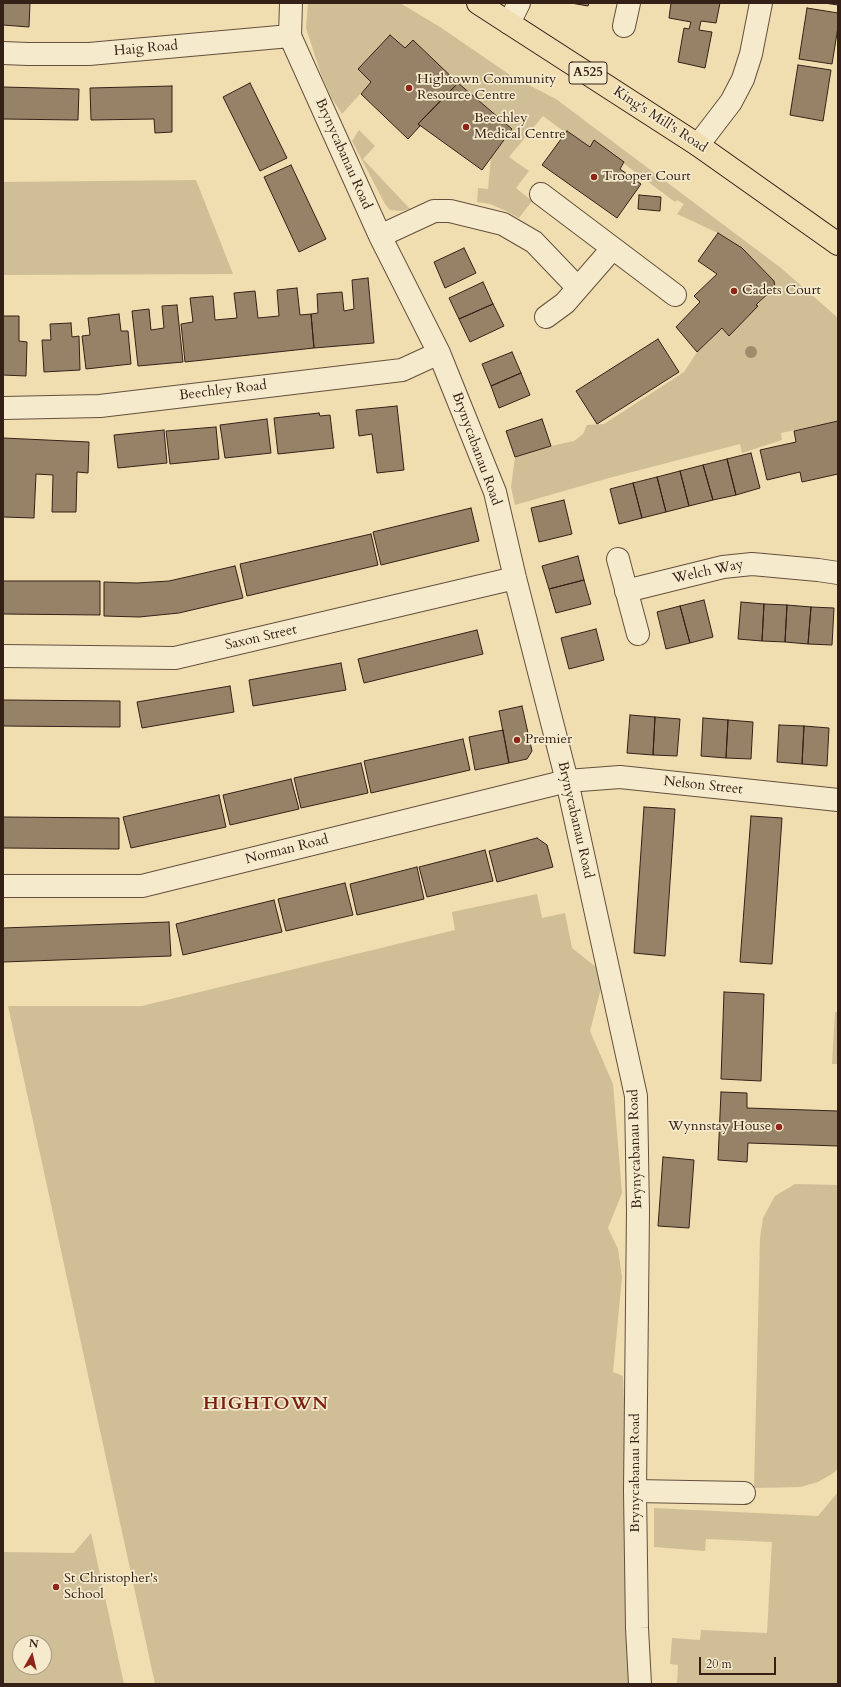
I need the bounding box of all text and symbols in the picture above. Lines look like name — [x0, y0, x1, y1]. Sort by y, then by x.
street label: Haig Road — [113, 38, 179, 60]
road number: A525 — [569, 62, 607, 84]
place label: Hightown Community Resource Centre — [417, 72, 556, 104]
marker: Hightown Community Resource Centre — [404, 83, 414, 93]
street label: King's Mill's Road — [610, 83, 710, 157]
street label: Brynycabanau Road — [311, 96, 375, 212]
place label: Beechley Medical Centre — [474, 111, 566, 144]
marker: Beechley Medical Centre — [461, 122, 471, 132]
place label: Trooper Court — [602, 169, 691, 185]
marker: Trooper Court — [589, 172, 599, 182]
place label: Cadets Court — [742, 283, 821, 299]
marker: Cadets Court — [729, 286, 739, 296]
street label: Beechley Road — [178, 377, 268, 405]
street label: Brynycabanau Road — [448, 390, 504, 508]
street label: Welch Way — [671, 556, 745, 588]
street label: Saxon Street — [224, 622, 298, 654]
place label: Premier — [525, 732, 572, 748]
marker: Premier — [512, 735, 522, 745]
street label: Brynycabanau Road — [553, 760, 597, 880]
street label: Nelson Street — [663, 773, 743, 799]
street label: Norman Road — [244, 832, 330, 868]
street label: Brynycabanau Road — [626, 1089, 646, 1209]
place label: Wynnstay House — [668, 1119, 771, 1135]
marker: Wynnstay House — [774, 1122, 784, 1132]
district label: HIGHTOWN — [203, 1394, 329, 1416]
street label: Brynycabanau Road — [628, 1413, 644, 1533]
place label: St Christopher's School — [64, 1571, 158, 1604]
marker: St Christopher's School — [51, 1582, 61, 1592]
north arrow — [12, 1635, 52, 1675]
text: N — [28, 1636, 39, 1652]
scale bar — [701, 1649, 778, 1675]
text: 20 m — [706, 1656, 732, 1672]

